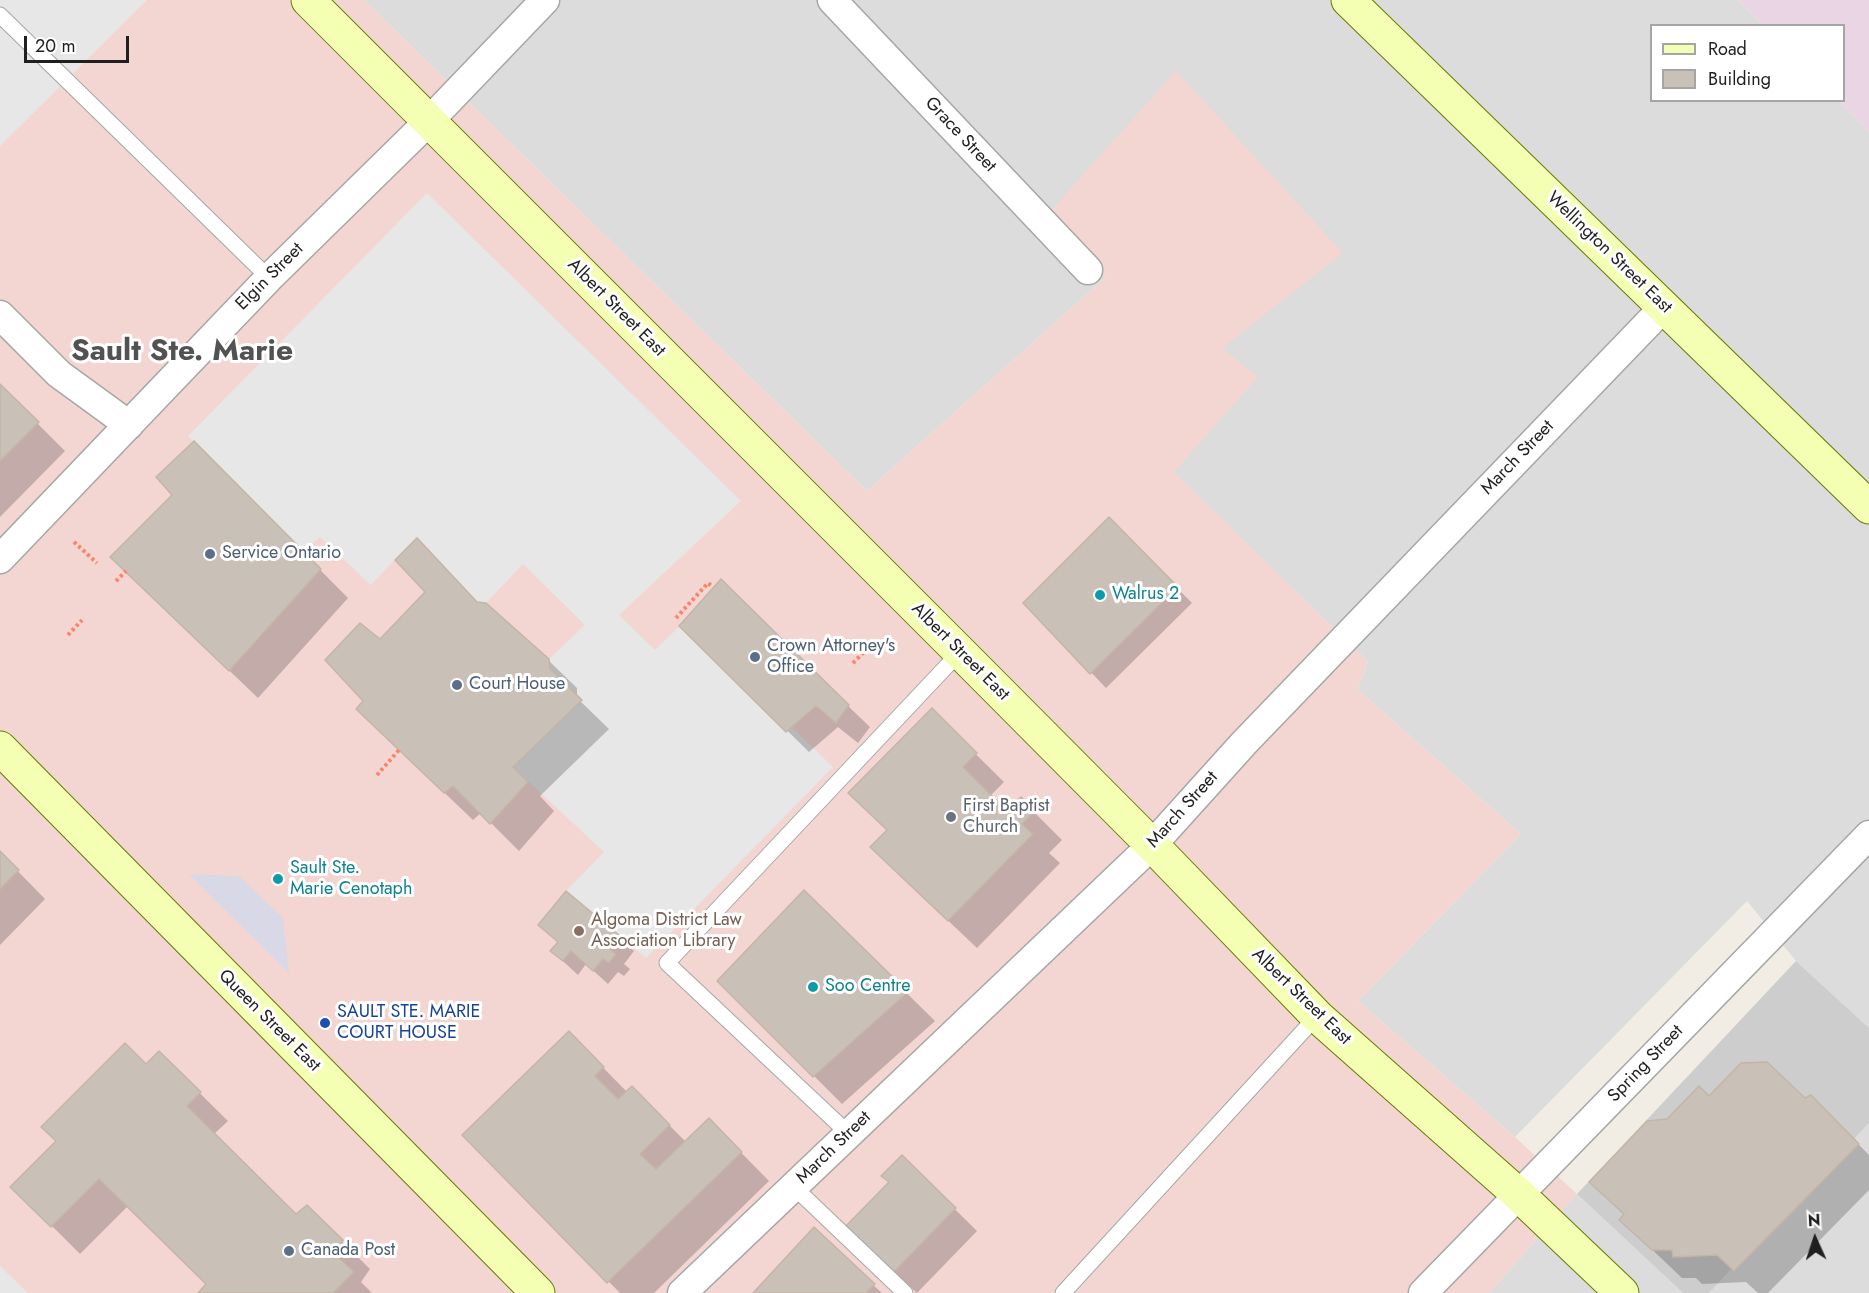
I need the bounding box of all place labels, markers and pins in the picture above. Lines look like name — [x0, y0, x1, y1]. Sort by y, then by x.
place label: Service Ontario — [222, 543, 341, 565]
marker: Service Ontario — [203, 547, 217, 561]
place label: Walrus 2 — [1112, 584, 1179, 606]
marker: Walrus 2 — [1093, 588, 1107, 602]
place label: Crown Attorney's Office — [767, 636, 895, 678]
marker: Crown Attorney's Office — [748, 650, 762, 664]
place label: Court House — [469, 674, 565, 696]
marker: Court House — [450, 678, 464, 692]
place label: First Baptist Church — [963, 796, 1049, 838]
marker: First Baptist Church — [944, 810, 958, 824]
place label: Sault Ste. Marie Cenotaph — [290, 858, 412, 900]
marker: Sault Ste. Marie Cenotaph — [271, 872, 285, 886]
place label: Algoma District Law Association Library — [591, 910, 742, 952]
marker: Algoma District Law Association Library — [572, 924, 586, 938]
place label: Soo Centre — [825, 976, 910, 998]
marker: Soo Centre — [806, 980, 820, 994]
place label: SAULT STE. MARIE COURT HOUSE — [337, 1002, 480, 1044]
marker: SAULT STE. MARIE COURT HOUSE — [318, 1016, 332, 1030]
place label: Canada Post — [301, 1240, 395, 1262]
marker: Canada Post — [282, 1244, 296, 1258]

